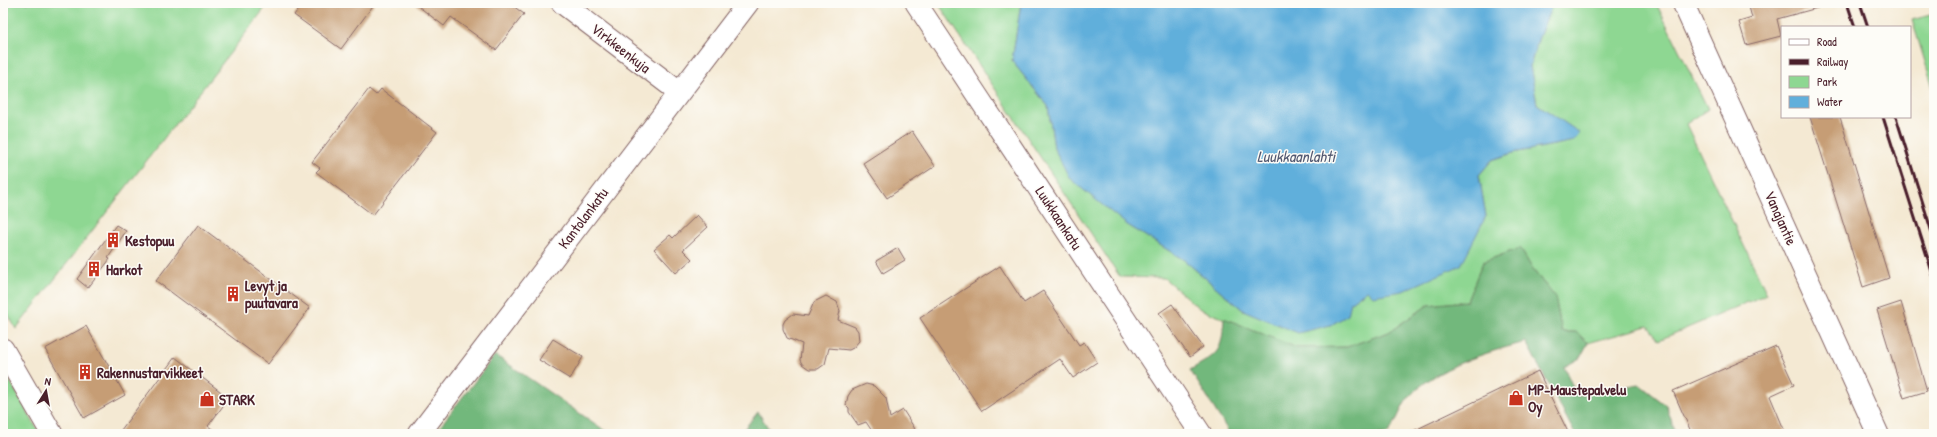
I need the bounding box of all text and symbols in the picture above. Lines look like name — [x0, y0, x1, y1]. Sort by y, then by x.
street label: Virkkeenkuja — [587, 18, 655, 78]
legend — [1781, 26, 1911, 118]
text: Road — [1817, 33, 1837, 50]
text: Railway — [1817, 53, 1848, 70]
text: Park — [1817, 73, 1837, 90]
text: Water — [1817, 93, 1843, 110]
water label: Luukkaanlahti — [1257, 145, 1336, 167]
street label: Luukkaankatu — [1031, 182, 1087, 254]
street label: Kantolankatu — [553, 183, 613, 253]
street label: Vanajantie — [1760, 187, 1802, 249]
place label: Kestopuu — [125, 230, 175, 252]
building icon: Kestopuu — [104, 231, 122, 249]
place label: Harkot — [106, 259, 143, 280]
building icon: Harkot — [85, 260, 103, 278]
place label: Levyt ja puutavara — [245, 275, 298, 314]
building icon: Levyt ja puutavara — [224, 285, 242, 303]
place label: Rakennustarvikkeet — [97, 362, 204, 383]
building icon: Rakennustarvikkeet — [76, 363, 94, 381]
north arrow — [26, 371, 66, 411]
text: N — [44, 374, 52, 389]
place label: MP-Maustepalvelu Oy — [1528, 379, 1627, 418]
place label: STARK — [219, 389, 255, 410]
shop icon: MP-Maustepalvelu Oy — [1507, 389, 1525, 407]
shop icon: STARK — [198, 390, 216, 408]

